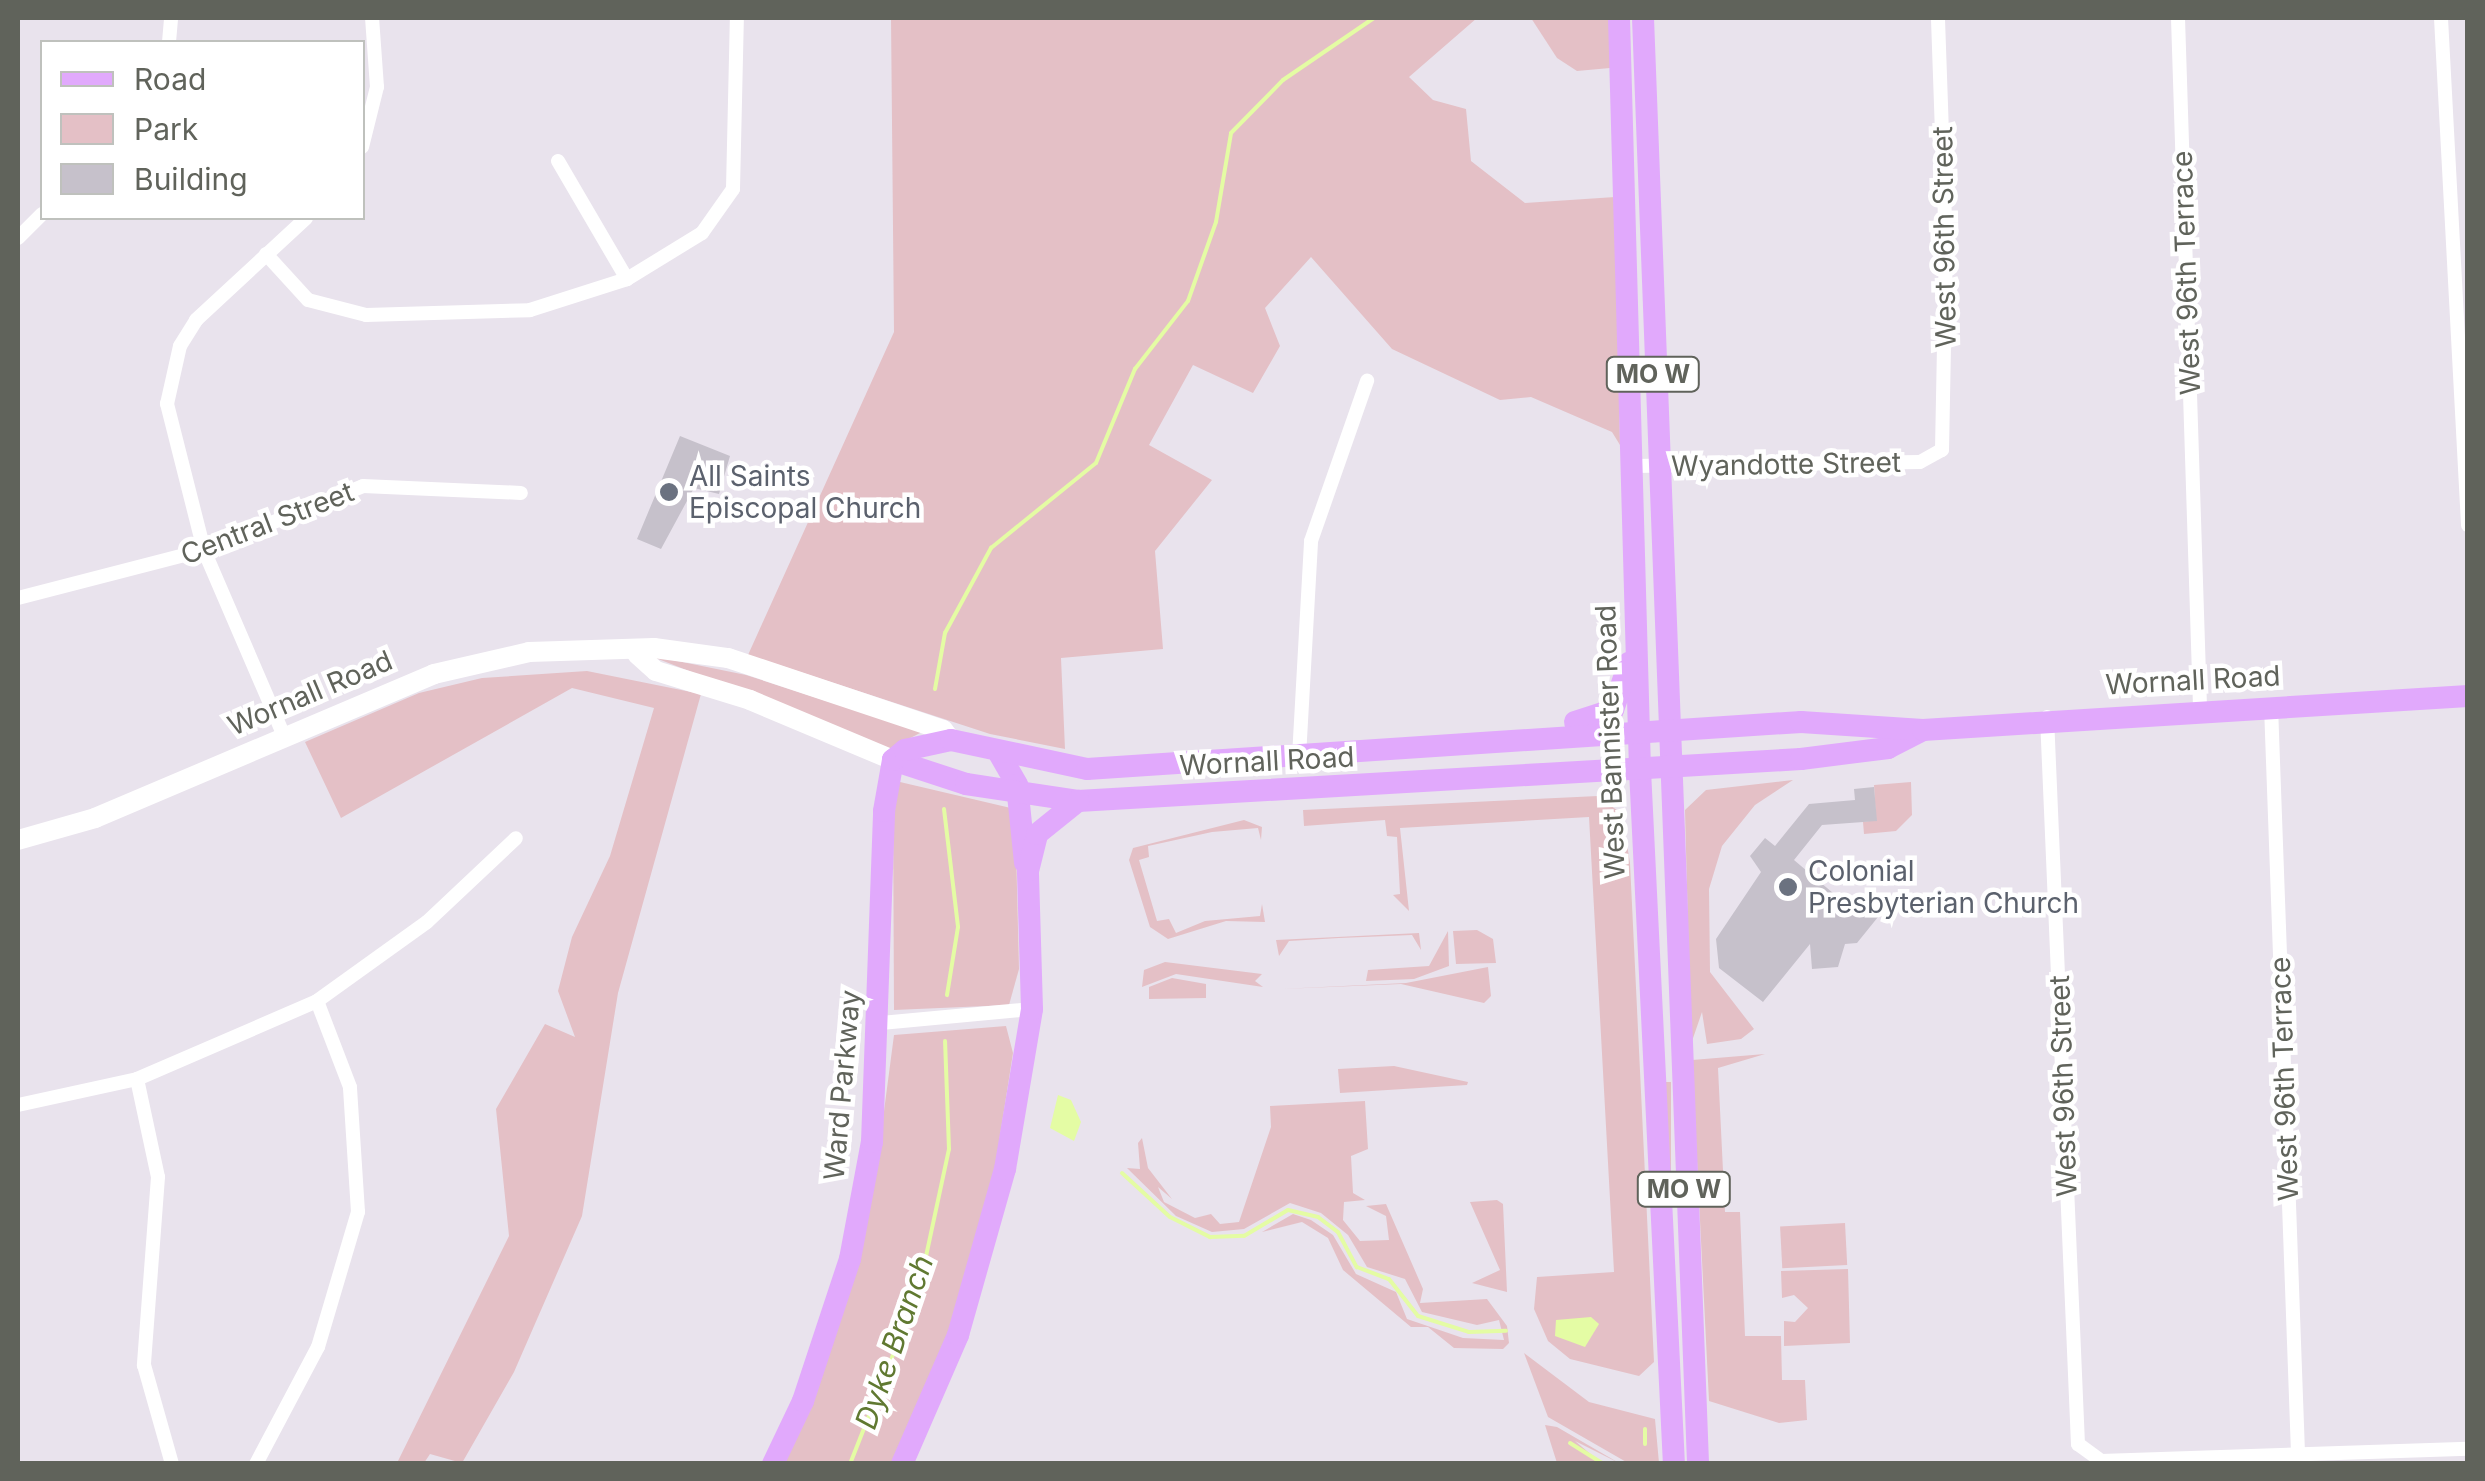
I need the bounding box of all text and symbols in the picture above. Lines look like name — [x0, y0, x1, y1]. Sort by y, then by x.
legend — [40, 40, 365, 220]
text: Road — [134, 61, 206, 97]
text: Park — [134, 111, 198, 147]
street label: West 96th Street — [1925, 126, 1963, 348]
street label: West 96th Terrace — [2165, 150, 2207, 396]
text: Building — [134, 161, 248, 197]
road number: MO W — [1606, 354, 1700, 394]
street label: Wyandotte Street — [1671, 445, 1901, 483]
place label: All Saints Episcopal Church — [689, 459, 921, 525]
street label: Central Street — [176, 475, 358, 571]
marker: All Saints Episcopal Church — [658, 481, 680, 503]
street label: West Bannister Road — [1588, 604, 1632, 880]
street label: Wornall Road — [223, 643, 397, 743]
street label: Wornall Road — [2105, 659, 2281, 701]
street label: Wornall Road — [1179, 740, 1355, 782]
place label: Colonial Presbyterian Church — [1808, 854, 2079, 920]
marker: Colonial Presbyterian Church — [1777, 876, 1799, 898]
street label: West 96th Terrace — [2263, 956, 2305, 1202]
street label: West 96th Street — [2042, 975, 2084, 1197]
street label: Ward Parkway — [817, 988, 867, 1182]
road number: MO W — [1636, 1169, 1732, 1209]
water label: Dyke Branch — [847, 1250, 941, 1434]

